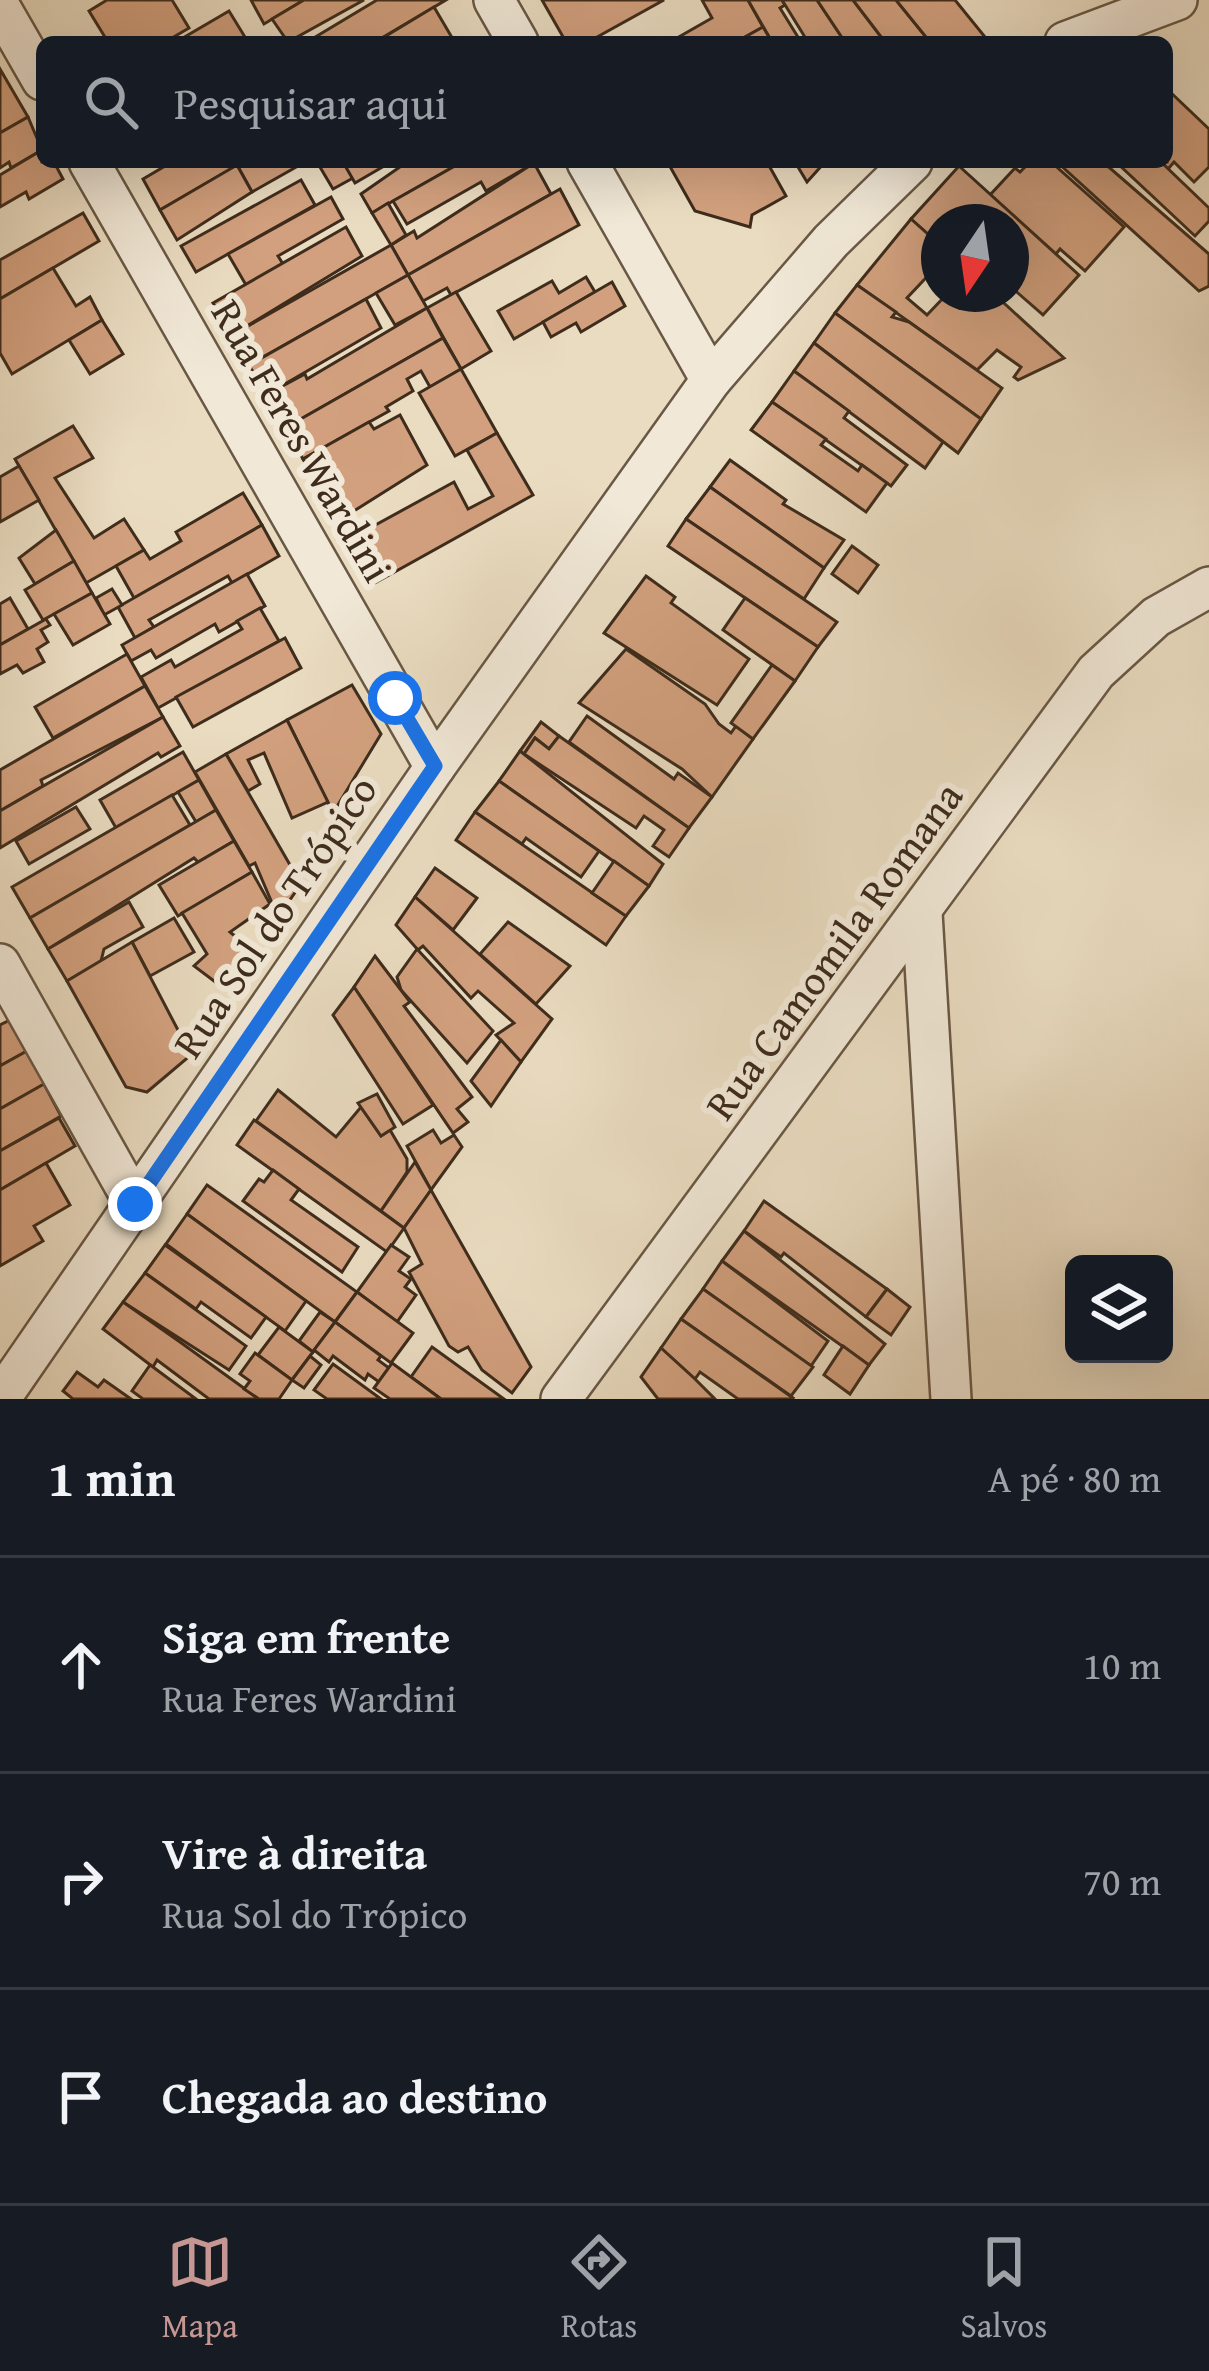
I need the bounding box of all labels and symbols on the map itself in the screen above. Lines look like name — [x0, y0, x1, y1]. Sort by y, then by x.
north arrow — [921, 204, 1029, 312]
street label: Rua Feres Wardini — [197, 287, 409, 593]
route start — [368, 671, 422, 725]
street label: Rua Sol do Trópico — [157, 763, 391, 1069]
street label: Rua Camomila Romana — [689, 768, 977, 1132]
route end — [108, 1177, 162, 1231]

